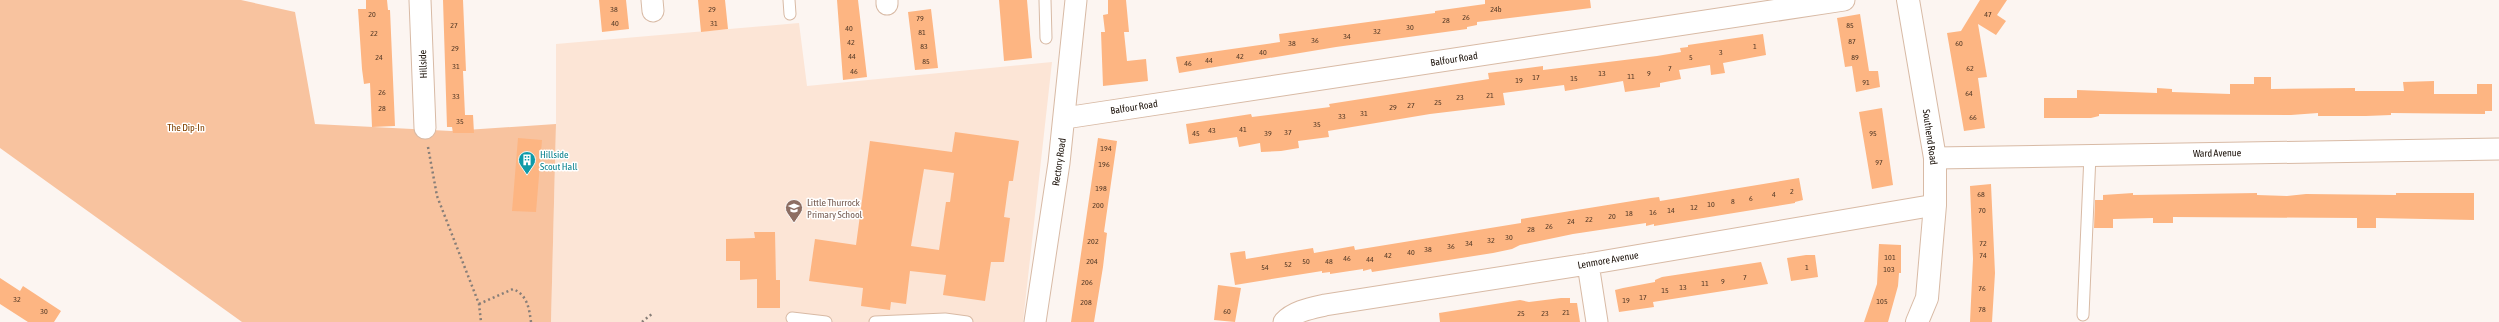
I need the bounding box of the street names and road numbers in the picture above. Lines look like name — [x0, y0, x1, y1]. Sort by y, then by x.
street label: Hillside — [417, 49, 429, 78]
street label: Balfour Road — [1430, 50, 1479, 68]
street label: Balfour Road — [1110, 98, 1159, 116]
street label: Southend Road — [1921, 108, 1939, 166]
street label: Rectory Road — [1050, 137, 1068, 187]
street label: Ward Avenue — [2193, 147, 2242, 159]
street label: Lenmore Avenue — [1577, 249, 1640, 271]

